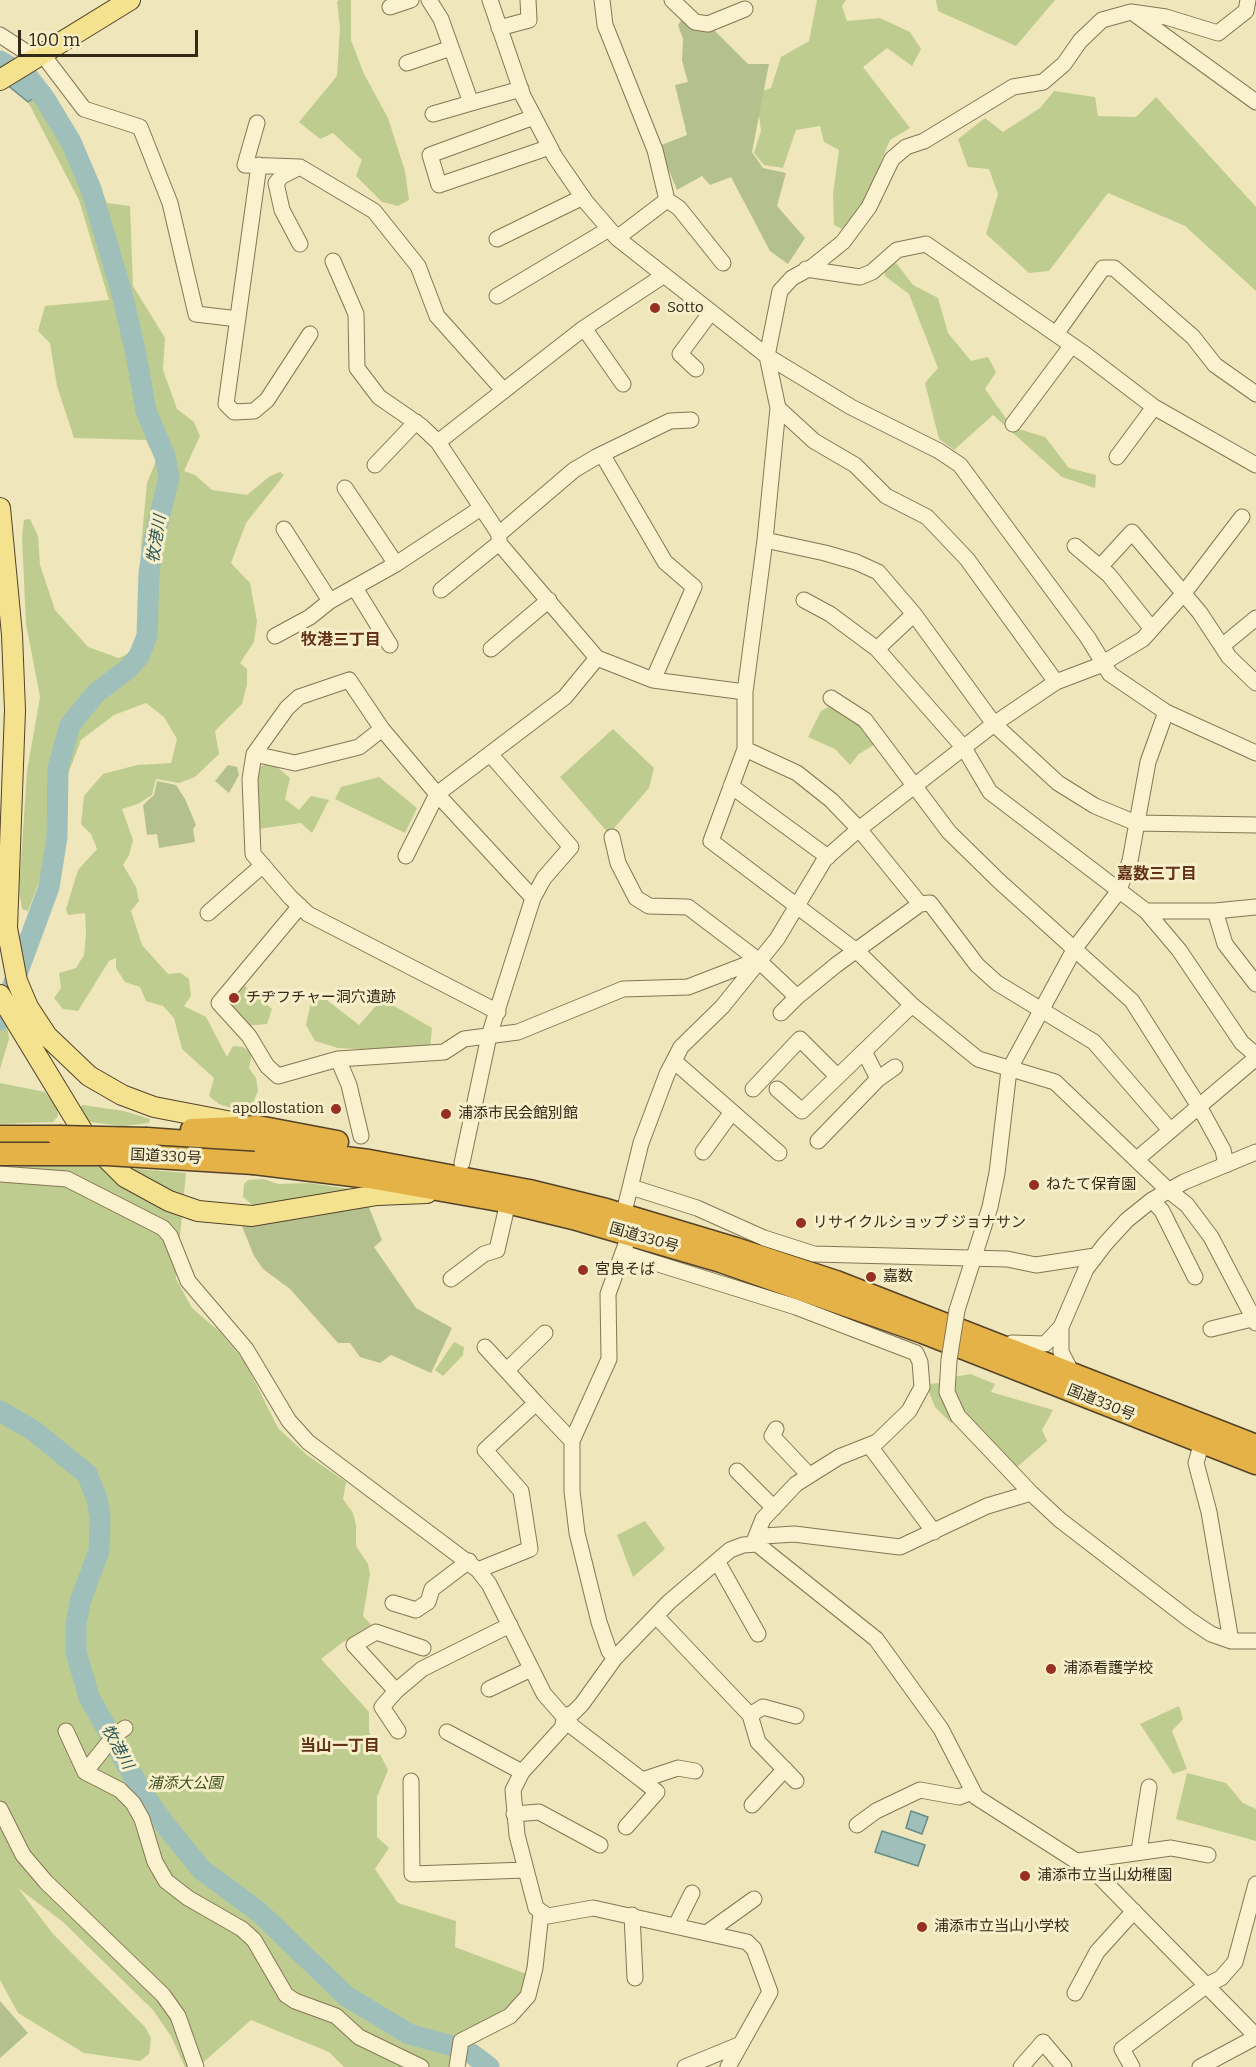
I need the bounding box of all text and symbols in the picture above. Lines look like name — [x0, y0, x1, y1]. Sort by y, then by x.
scale bar — [21, 18, 201, 56]
text: 100 m — [29, 29, 80, 51]
place label: Sotto — [667, 299, 704, 317]
marker: Sotto — [648, 301, 662, 315]
water label: 牧港川 — [144, 514, 170, 564]
district label: 牧港三丁目 — [301, 631, 381, 651]
district label: 嘉数三丁目 — [1117, 865, 1197, 885]
place label: チヂフチャー洞穴遺跡 — [246, 989, 396, 1007]
marker: チヂフチャー洞穴遺跡 — [227, 991, 241, 1005]
place label: apollostation — [232, 1100, 324, 1118]
marker: apollostation — [329, 1102, 343, 1116]
place label: 浦添市民会館別館 — [458, 1105, 578, 1123]
marker: 浦添市民会館別館 — [439, 1107, 453, 1121]
street label: 国道330号 — [130, 1146, 202, 1168]
place label: ねたて保育園 — [1046, 1176, 1136, 1194]
marker: ねたて保育園 — [1027, 1178, 1041, 1192]
place label: リサイクルショップ ジョナサン — [813, 1214, 1026, 1232]
marker: リサイクルショップ ジョナサン — [794, 1216, 808, 1230]
street label: 国道330号 — [607, 1220, 681, 1256]
place label: 宮良そば — [595, 1261, 655, 1279]
marker: 宮良そば — [576, 1263, 590, 1277]
place label: 嘉数 — [883, 1268, 913, 1286]
marker: 嘉数 — [864, 1270, 878, 1284]
street label: 国道330号 — [1065, 1381, 1137, 1425]
place label: 浦添看護学校 — [1063, 1660, 1153, 1678]
marker: 浦添看護学校 — [1044, 1662, 1058, 1676]
water label: 牧港川 — [97, 1721, 137, 1773]
district label: 当山一丁目 — [300, 1737, 380, 1757]
park label: 浦添大公園 — [148, 1775, 222, 1793]
place label: 浦添市立当山幼稚園 — [1037, 1867, 1172, 1885]
marker: 浦添市立当山幼稚園 — [1018, 1869, 1032, 1883]
place label: 浦添市立当山小学校 — [934, 1918, 1069, 1936]
marker: 浦添市立当山小学校 — [915, 1920, 929, 1934]

